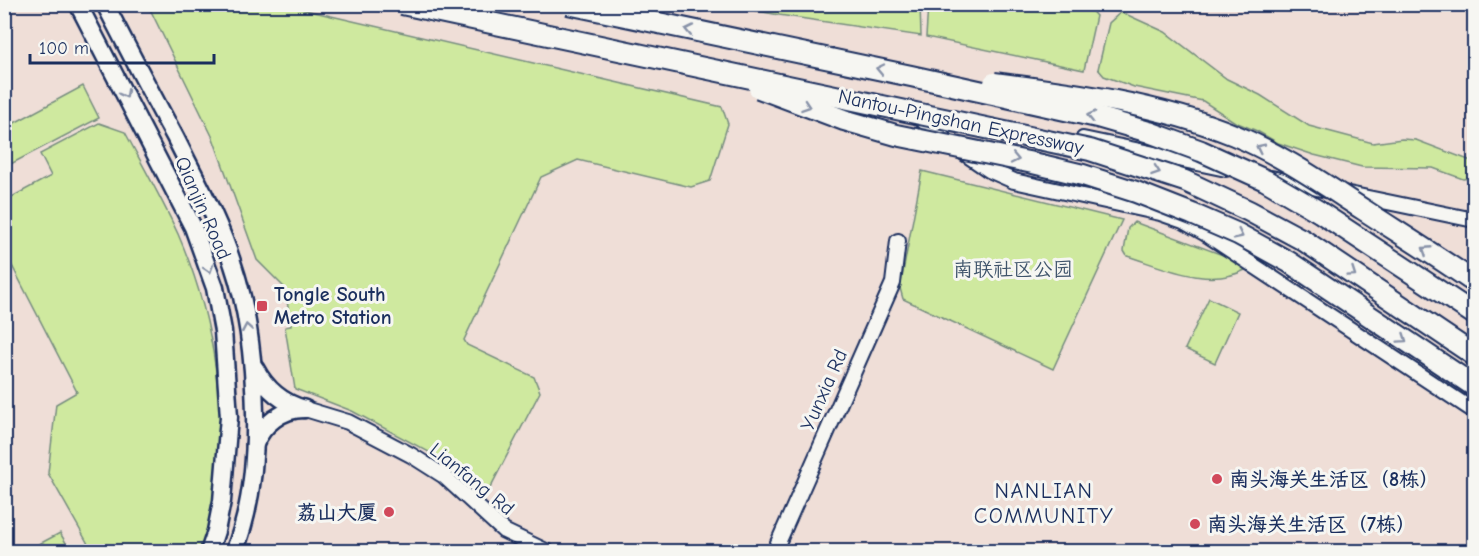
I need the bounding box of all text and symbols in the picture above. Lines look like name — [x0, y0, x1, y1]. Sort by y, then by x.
one-way arrow — [684, 24, 694, 37]
scale bar — [30, 27, 214, 65]
text: 100 m — [39, 38, 89, 59]
one-way arrow — [875, 64, 885, 77]
street label: Nantou-Pingshan Expressway — [836, 85, 1086, 159]
one-way arrow — [118, 87, 129, 98]
one-way arrow — [800, 99, 811, 112]
one-way arrow — [1086, 110, 1096, 123]
one-way arrow — [1255, 143, 1266, 155]
one-way arrow — [1009, 152, 1019, 165]
street label: Qianjin Road — [170, 153, 236, 263]
one-way arrow — [1150, 164, 1161, 177]
one-way arrow — [1232, 227, 1243, 239]
one-way arrow — [1422, 245, 1432, 257]
park label: 南联社区公园 — [953, 258, 1073, 281]
one-way arrow — [201, 263, 214, 274]
one-way arrow — [1345, 266, 1356, 277]
place label: Tongle South Metro Station — [274, 283, 392, 329]
marker: Tongle South Metro Station — [255, 299, 269, 313]
one-way arrow — [242, 323, 254, 333]
one-way arrow — [1397, 331, 1408, 342]
street label: Yunxia Rd — [796, 346, 852, 434]
street label: Lianfang Rd — [425, 438, 519, 520]
place label: 南头海关生活区（8栋） — [1229, 468, 1439, 491]
marker: 南头海关生活区（8栋） — [1210, 472, 1224, 486]
district label: NANLIAN COMMUNITY — [974, 478, 1114, 529]
place label: 荔山大厦 — [297, 501, 377, 524]
marker: 荔山大厦 — [382, 505, 396, 519]
place label: 南头海关生活区（7栋） — [1207, 513, 1416, 536]
marker: 南头海关生活区（7栋） — [1188, 517, 1202, 531]

